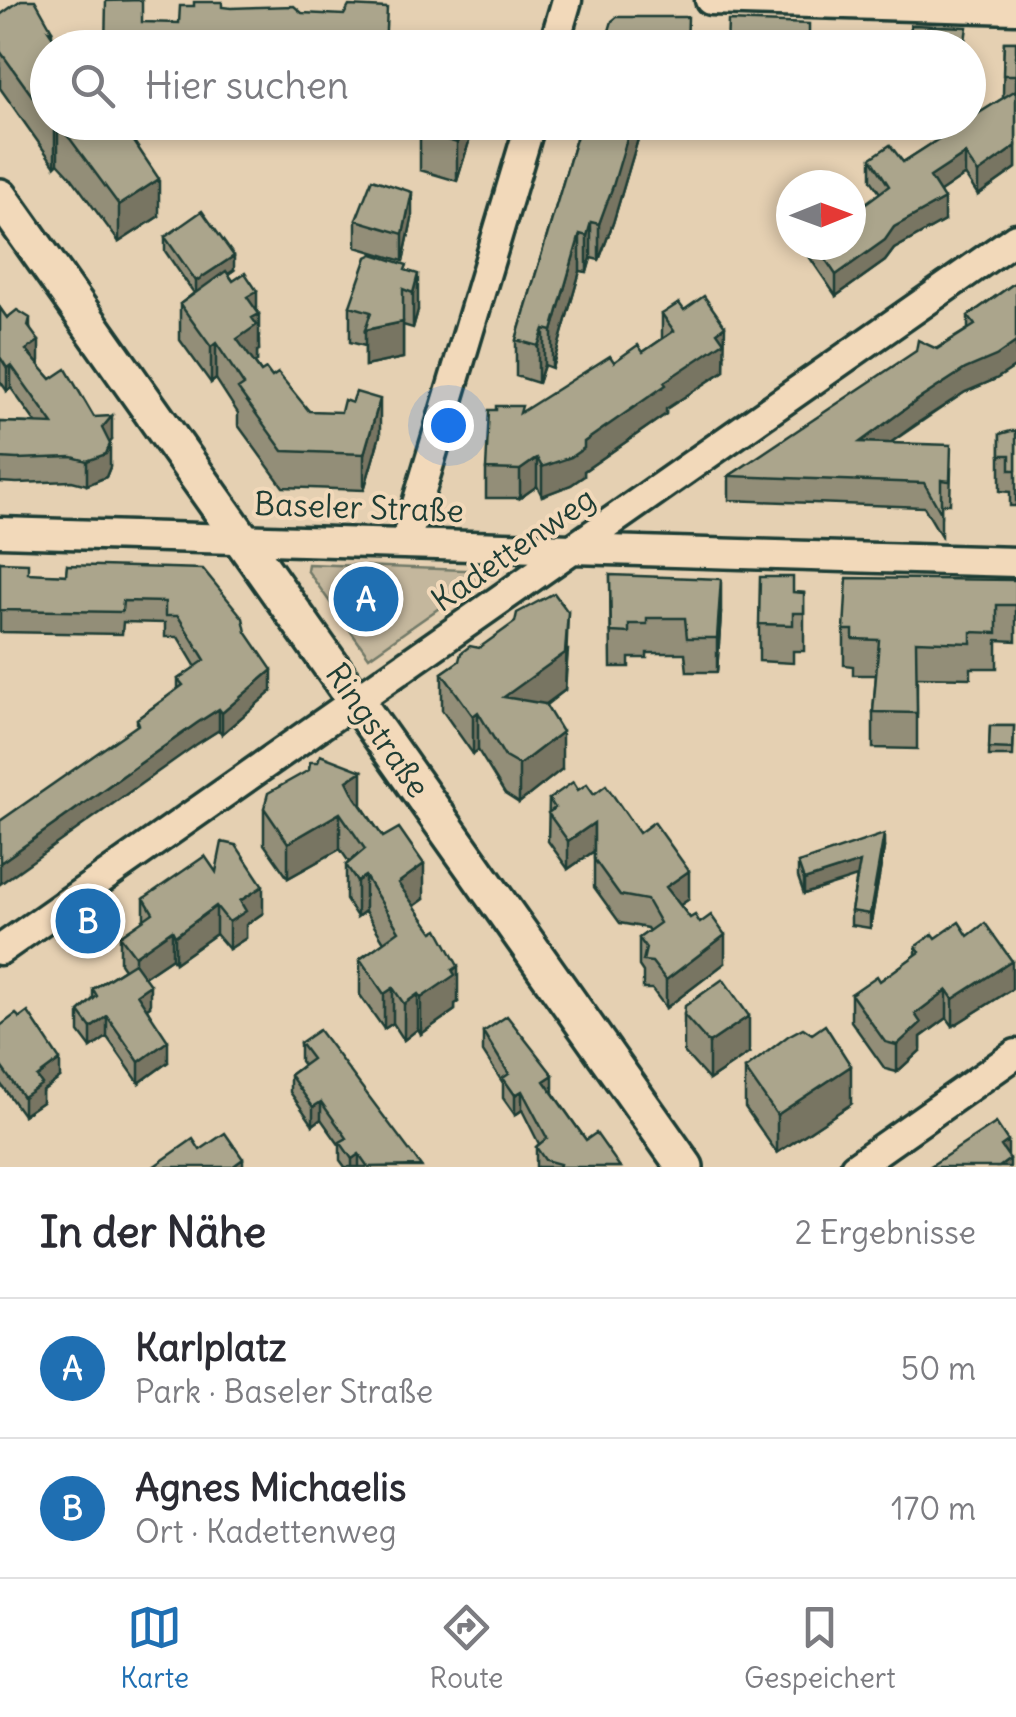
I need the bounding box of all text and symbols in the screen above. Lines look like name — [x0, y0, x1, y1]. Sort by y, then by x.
search box — [30, 30, 986, 140]
icon: search — [65, 58, 120, 113]
text: Hier suchen — [145, 62, 349, 109]
north arrow — [776, 170, 866, 260]
your location — [423, 400, 474, 451]
street label: Kadettenweg — [423, 478, 603, 620]
street label: Baseler Straße — [253, 483, 465, 531]
pin: A — [334, 562, 398, 636]
street label: Ringstraße — [317, 655, 439, 805]
pin: B — [56, 884, 120, 958]
text: In der Nähe — [40, 1206, 266, 1258]
text: 2 Ergebnisse — [795, 1212, 976, 1253]
text: Karlplatz — [135, 1324, 287, 1371]
text: A — [62, 1348, 83, 1389]
text: 50 m — [901, 1348, 976, 1389]
text: Park · Baseler Straße — [135, 1371, 433, 1412]
text: Agnes Michaelis — [135, 1464, 406, 1511]
text: B — [62, 1488, 83, 1529]
text: 170 m — [891, 1488, 976, 1529]
text: Ort · Kadettenweg — [135, 1511, 397, 1552]
tab: Karte — [120, 1600, 189, 1696]
tab: Route — [430, 1600, 503, 1696]
tab: Gespeichert — [744, 1600, 896, 1696]

